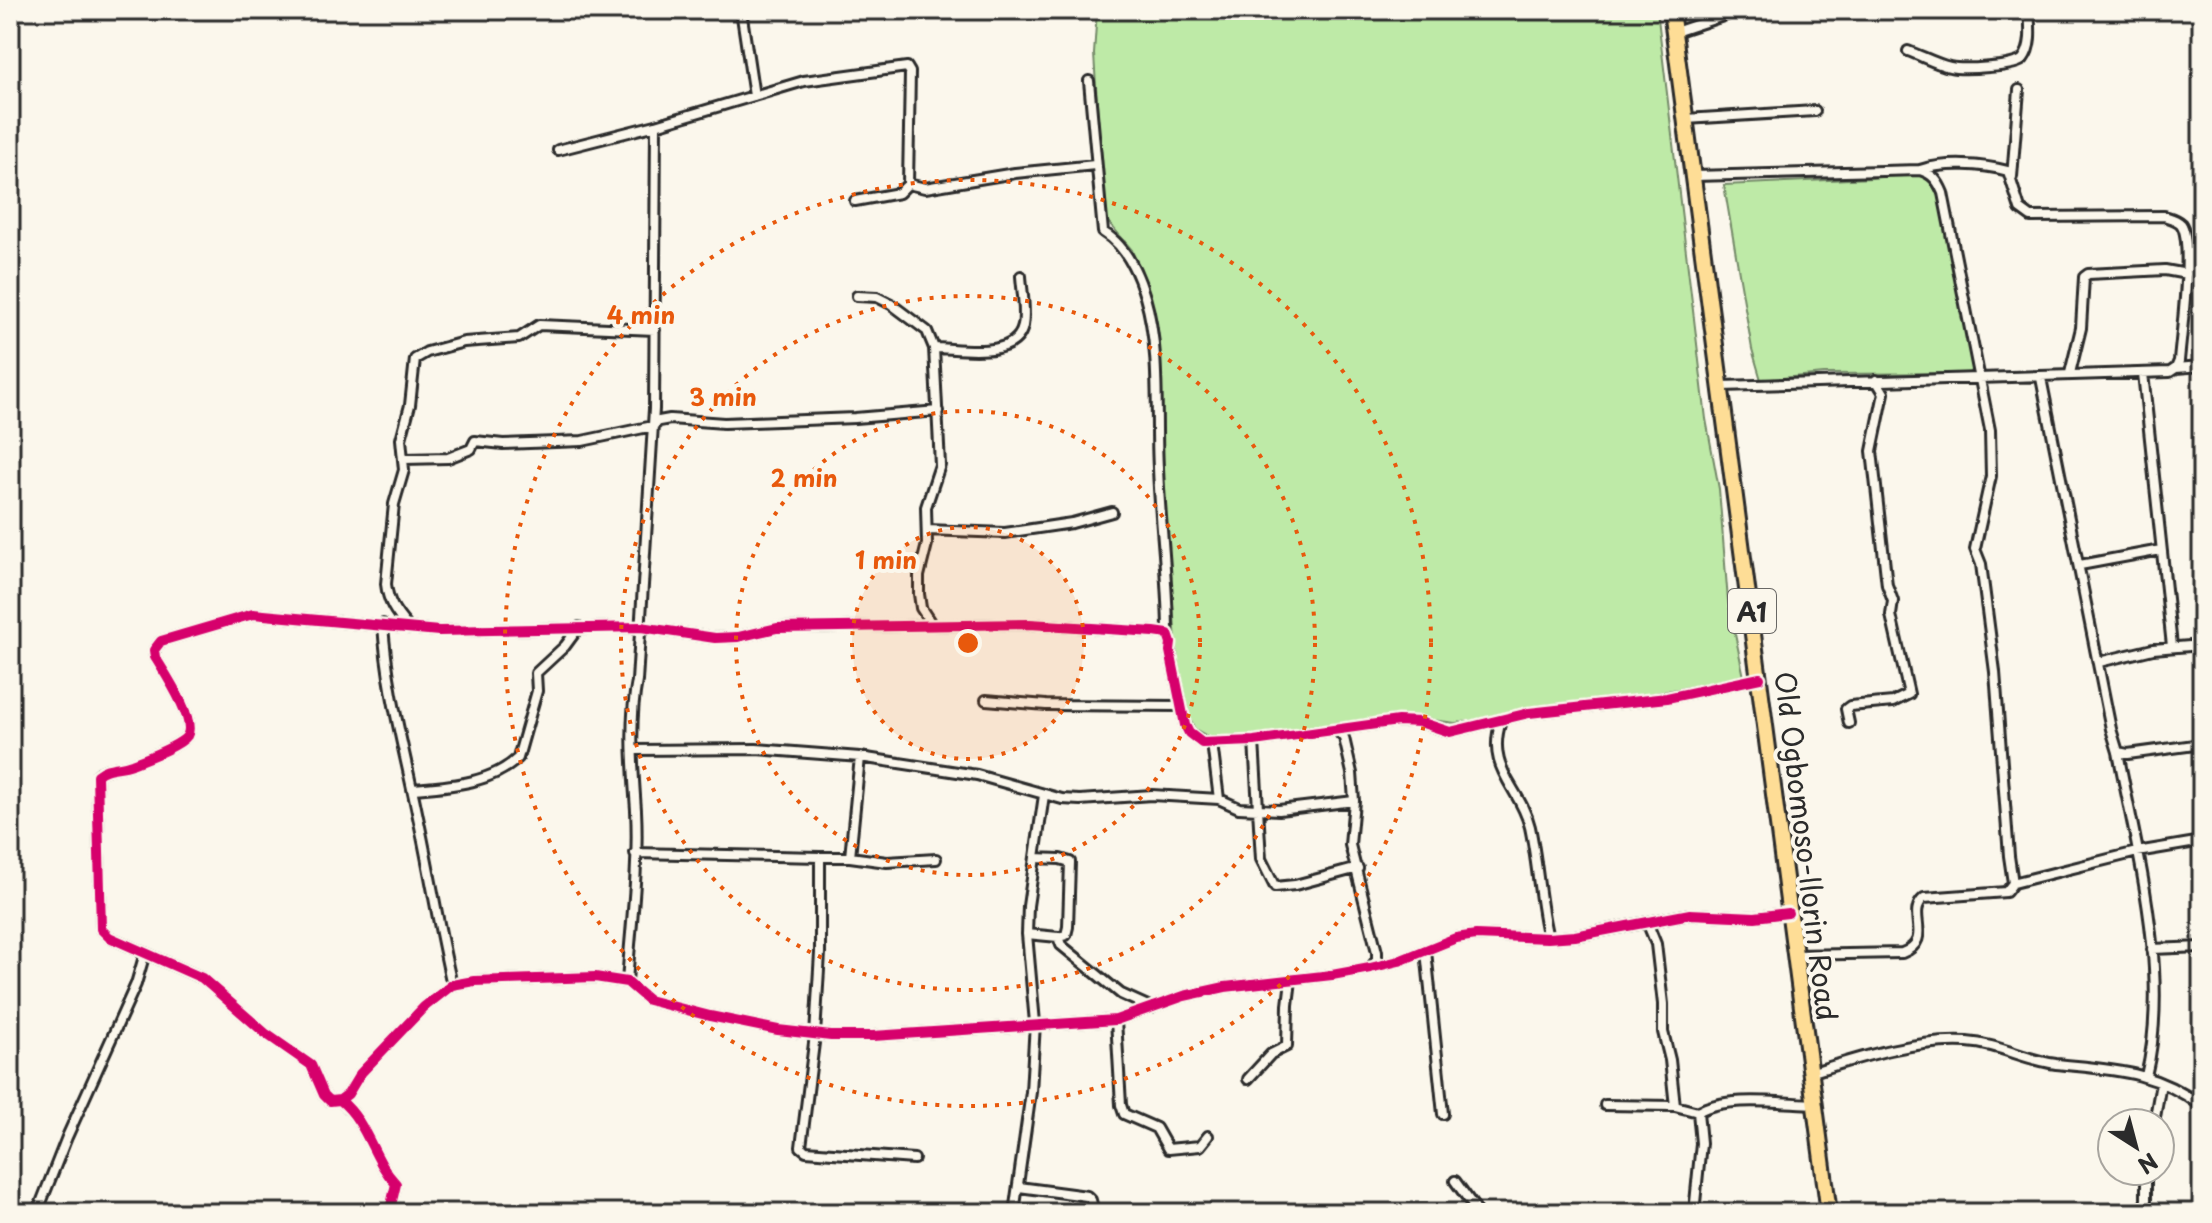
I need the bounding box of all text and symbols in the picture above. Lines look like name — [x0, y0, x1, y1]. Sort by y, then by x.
text: 4 min — [607, 296, 675, 332]
text: 3 min — [689, 378, 757, 414]
text: 2 min — [770, 459, 838, 495]
text: 1 min — [855, 541, 917, 577]
road number: A1 — [1728, 589, 1776, 633]
centre of rings — [954, 629, 982, 657]
street label: Old Ogbomoso-Ilorin Road — [1764, 669, 1850, 1023]
north arrow — [2096, 1107, 2176, 1187]
text: N — [2132, 1146, 2165, 1183]

